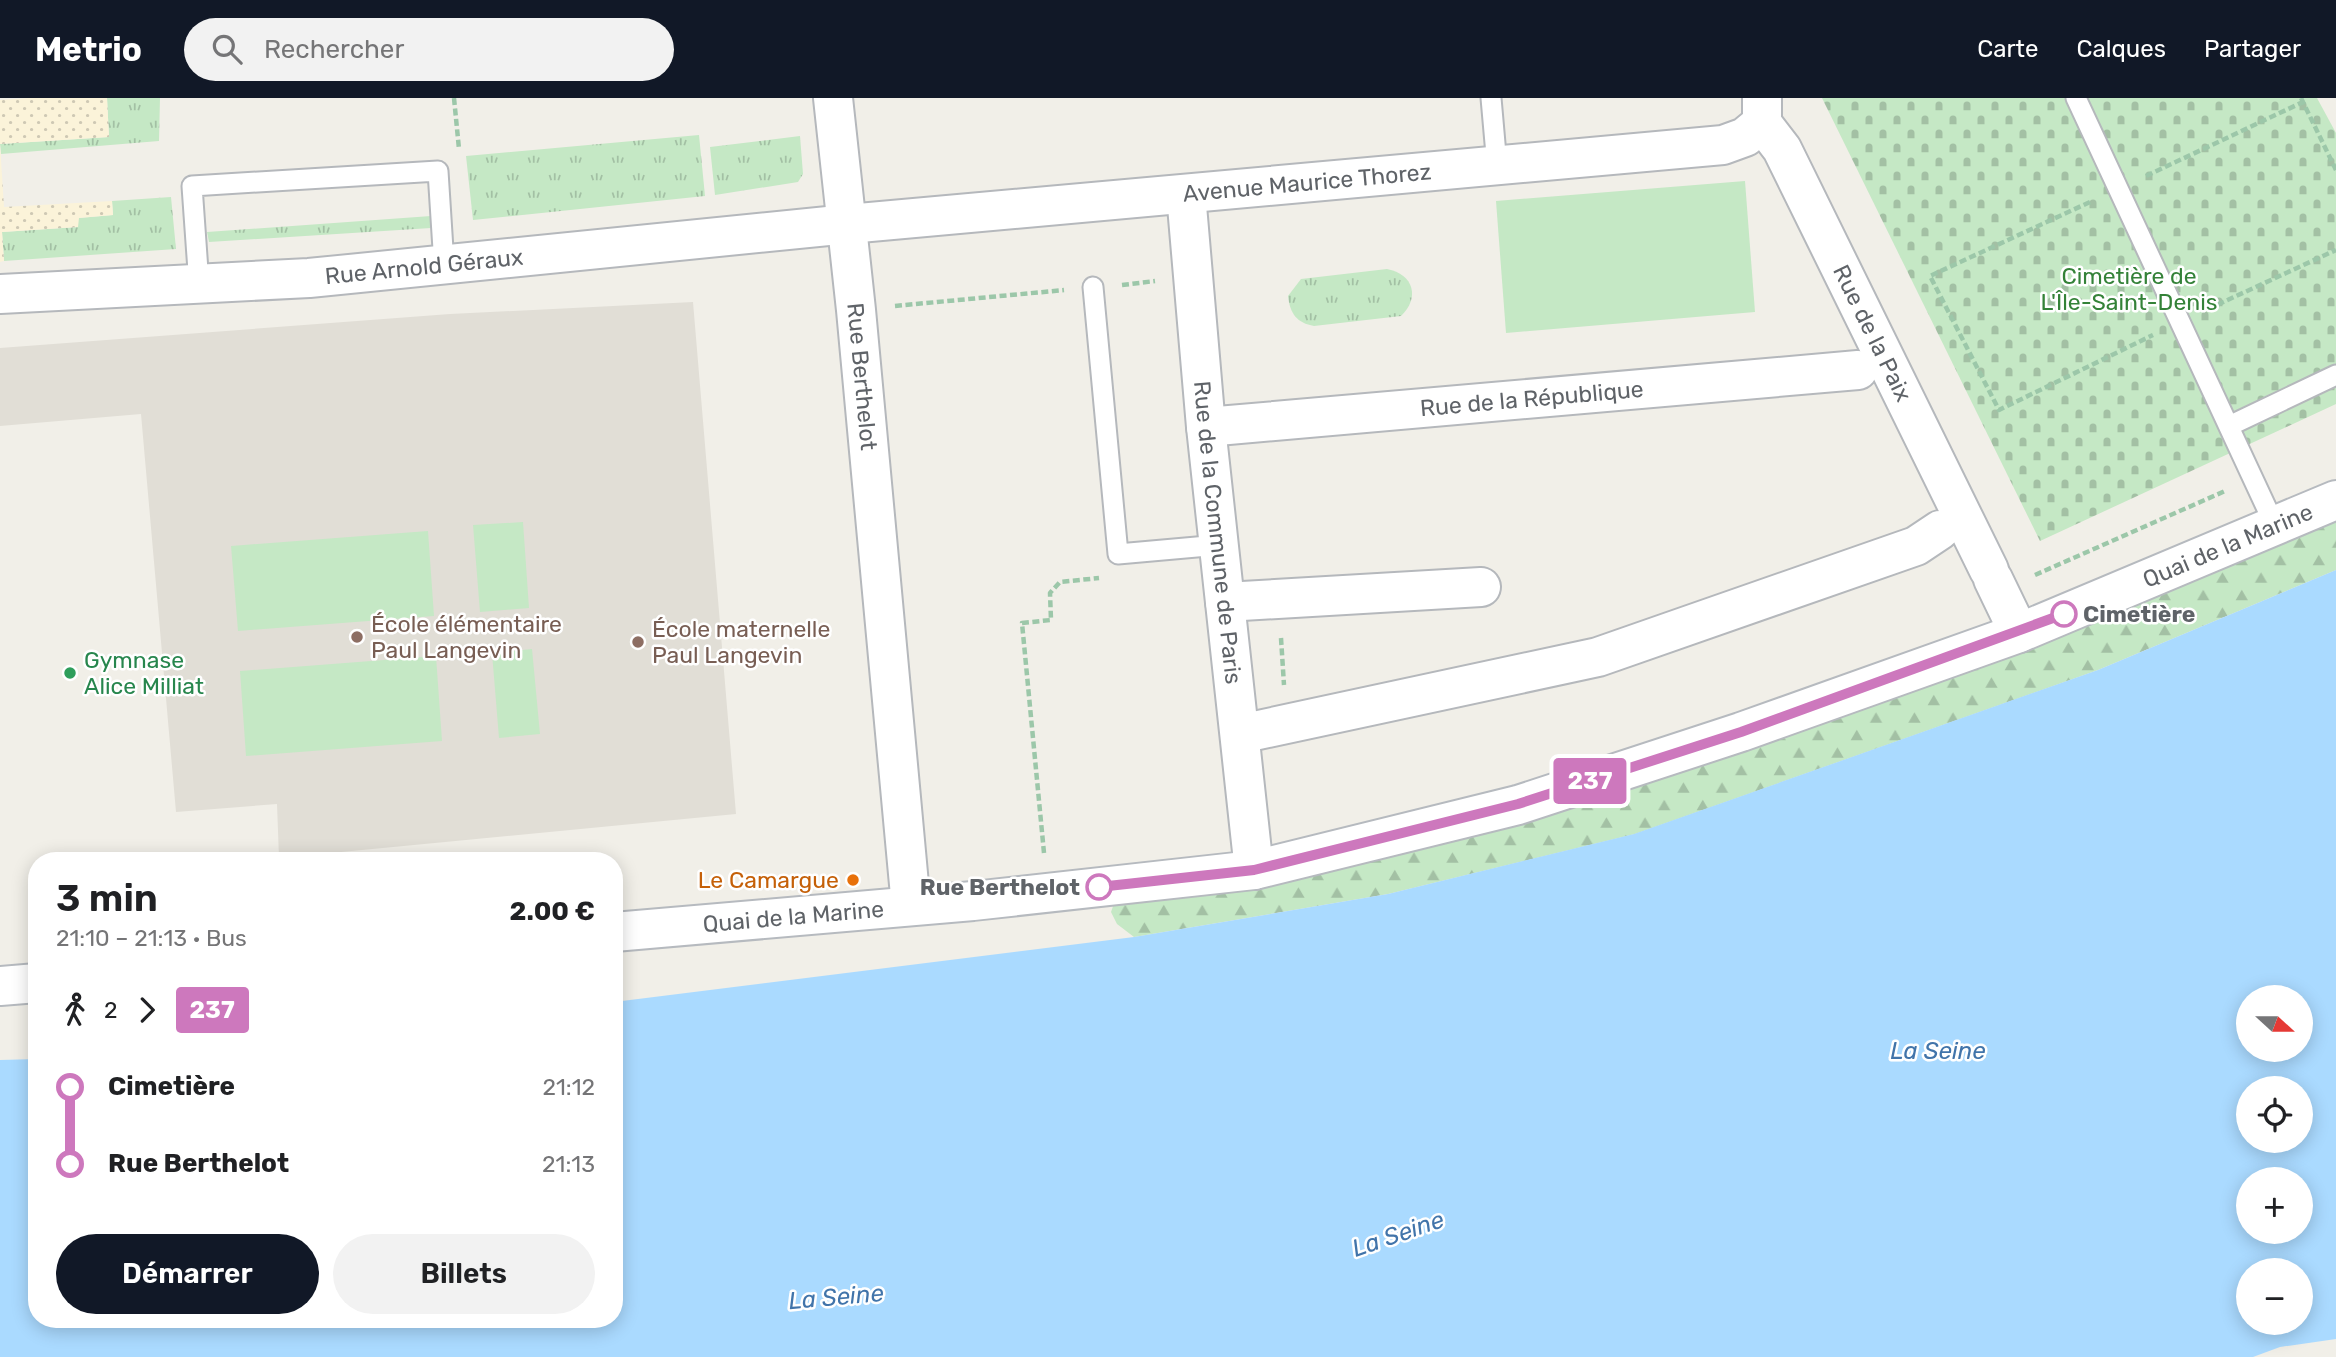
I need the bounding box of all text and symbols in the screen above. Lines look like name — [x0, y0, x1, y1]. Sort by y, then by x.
search box — [184, 18, 674, 81]
text: Metrio — [35, 30, 142, 69]
icon: search — [208, 30, 246, 68]
text: Rechercher — [264, 34, 404, 65]
text: Carte — [1977, 35, 2038, 63]
text: Calques — [2076, 35, 2166, 63]
text: Partager — [2204, 35, 2301, 63]
street label: Avenue Maurice Thorez — [1182, 157, 1432, 208]
street label: Rue Arnold Géraux — [324, 243, 525, 290]
street label: Rue de la Paix — [1827, 260, 1918, 406]
park label: Cimetière de L'Île-Saint-Denis — [2040, 262, 2218, 316]
street label: Rue Berthelot — [841, 301, 883, 451]
street label: Rue de la République — [1419, 375, 1645, 422]
street label: Rue de la Commune de Paris — [1188, 380, 1248, 686]
street label: Quai de la Marine — [2139, 497, 2317, 593]
place label: Cimetière — [2083, 600, 2195, 628]
marker: Cimetière — [2051, 601, 2077, 627]
place label: École élémentaire Paul Langevin — [371, 610, 562, 664]
place label: École maternelle Paul Langevin — [652, 615, 830, 669]
marker: École élémentaire Paul Langevin — [349, 629, 365, 645]
marker: École maternelle Paul Langevin — [630, 634, 646, 650]
place label: Gymnase Alice Milliat — [84, 646, 204, 700]
marker: Gymnase Alice Milliat — [62, 665, 78, 681]
line badge: 237 — [1550, 758, 1630, 804]
text: 237 — [1567, 767, 1613, 795]
place label: Le Camargue — [698, 866, 839, 894]
marker: Le Camargue — [845, 872, 861, 888]
place label: Rue Berthelot — [920, 873, 1080, 901]
marker: Rue Berthelot — [1086, 874, 1112, 900]
text: 3 min — [56, 875, 158, 921]
street label: Quai de la Marine — [702, 895, 885, 938]
text: 2.00 € — [510, 896, 595, 927]
text: 21:10 – 21:13 · Bus — [56, 924, 247, 952]
north arrow — [2236, 985, 2314, 1062]
map controls — [2236, 985, 2313, 1335]
icon: walk — [56, 991, 94, 1029]
icon: forward — [128, 991, 166, 1029]
text: 2 — [104, 996, 118, 1024]
text: 237 — [190, 996, 235, 1024]
water label: La Seine — [1890, 1037, 1986, 1065]
text: Cimetière — [108, 1071, 235, 1102]
text: 21:12 — [542, 1073, 595, 1101]
button: locate — [2236, 1076, 2313, 1153]
text: Rue Berthelot — [108, 1148, 289, 1179]
text: 21:13 — [542, 1150, 595, 1178]
button: + — [2236, 1167, 2313, 1244]
water label: La Seine — [1348, 1205, 1448, 1263]
button: Démarrer — [56, 1234, 319, 1314]
button: Billets — [333, 1234, 595, 1314]
button: − — [2236, 1258, 2313, 1335]
water label: La Seine — [787, 1279, 885, 1315]

